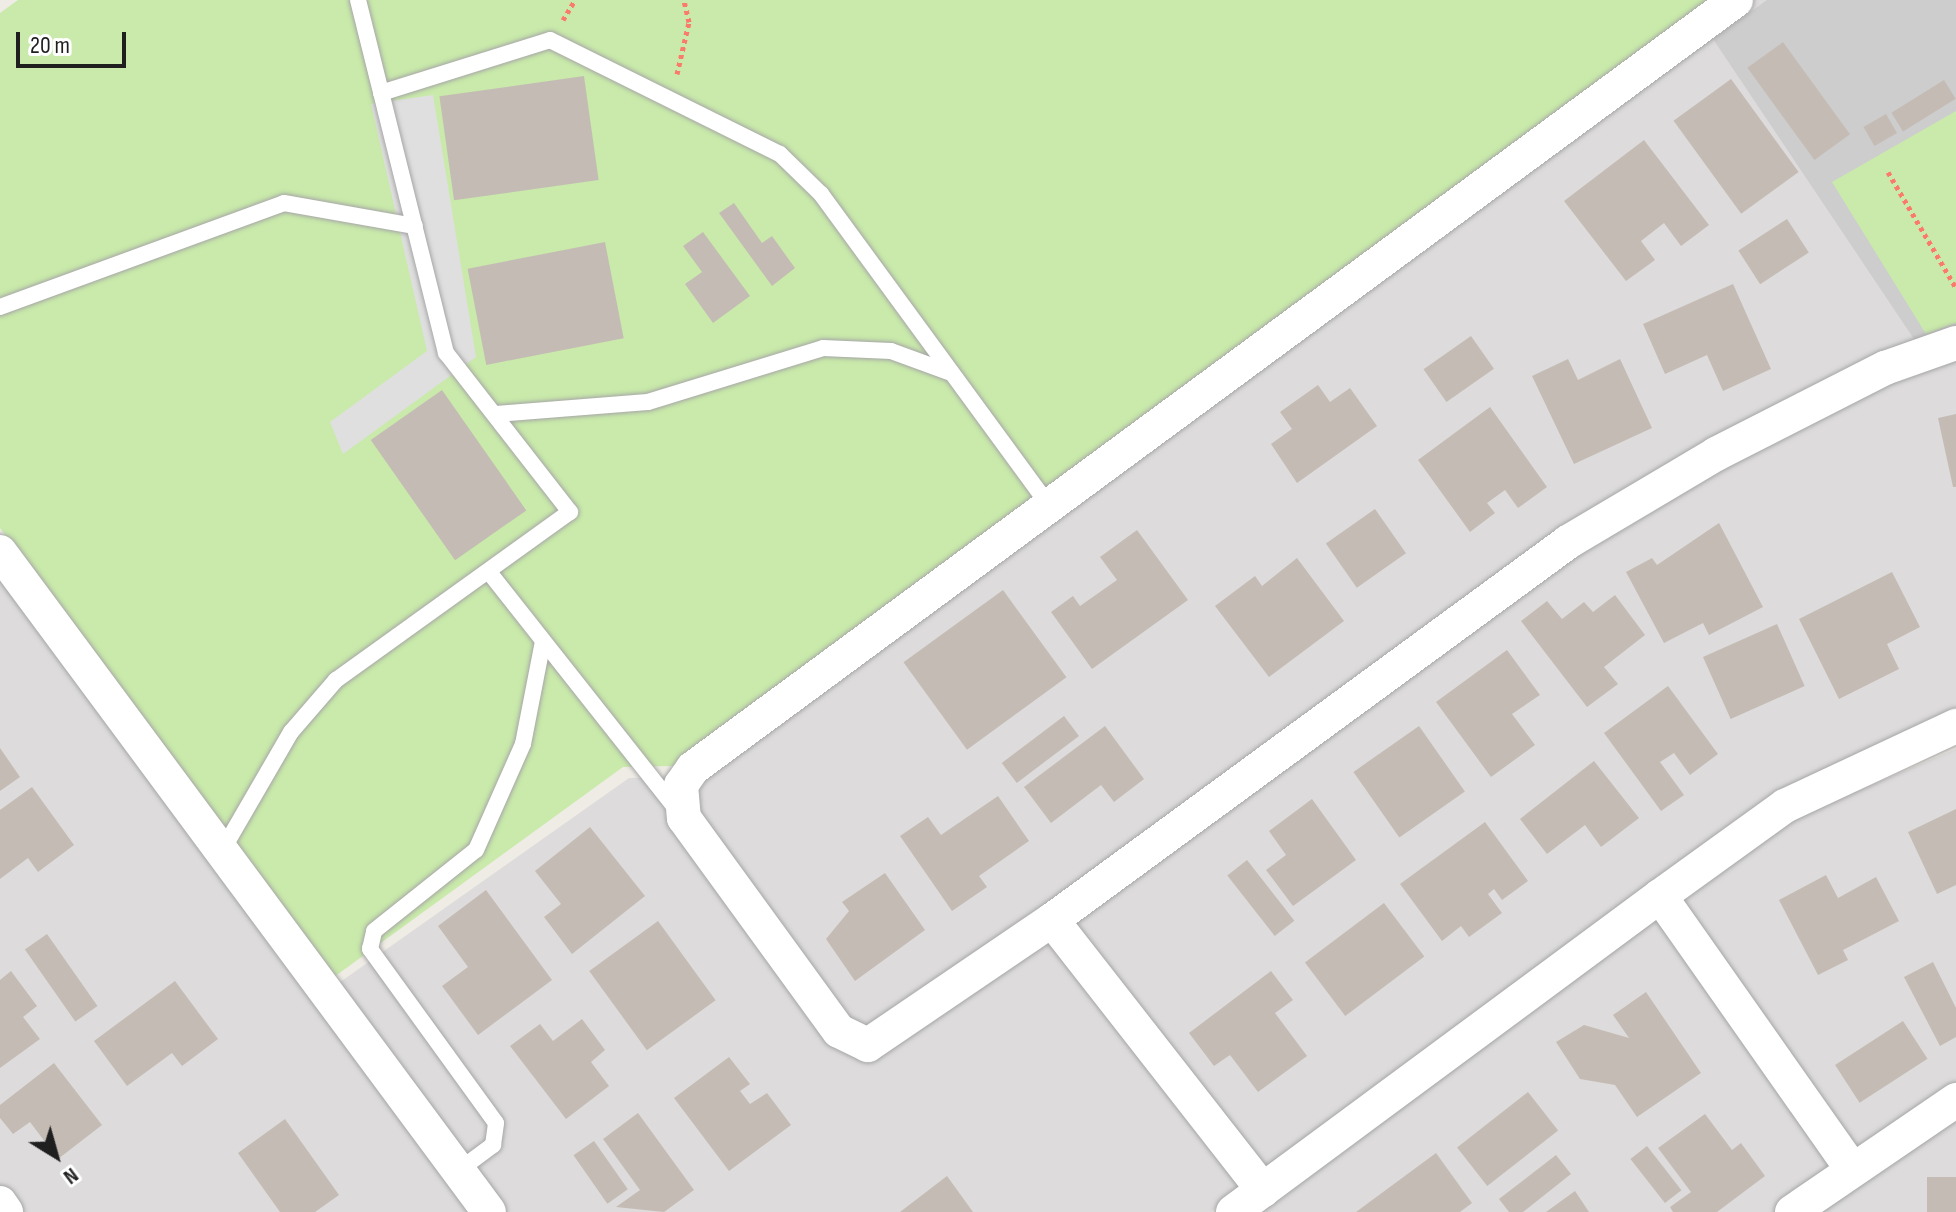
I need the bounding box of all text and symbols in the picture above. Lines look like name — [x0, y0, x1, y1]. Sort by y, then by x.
scale bar — [20, 16, 130, 66]
text: 20 m — [30, 31, 70, 60]
north arrow — [16, 1116, 96, 1196]
text: N — [58, 1161, 84, 1190]

